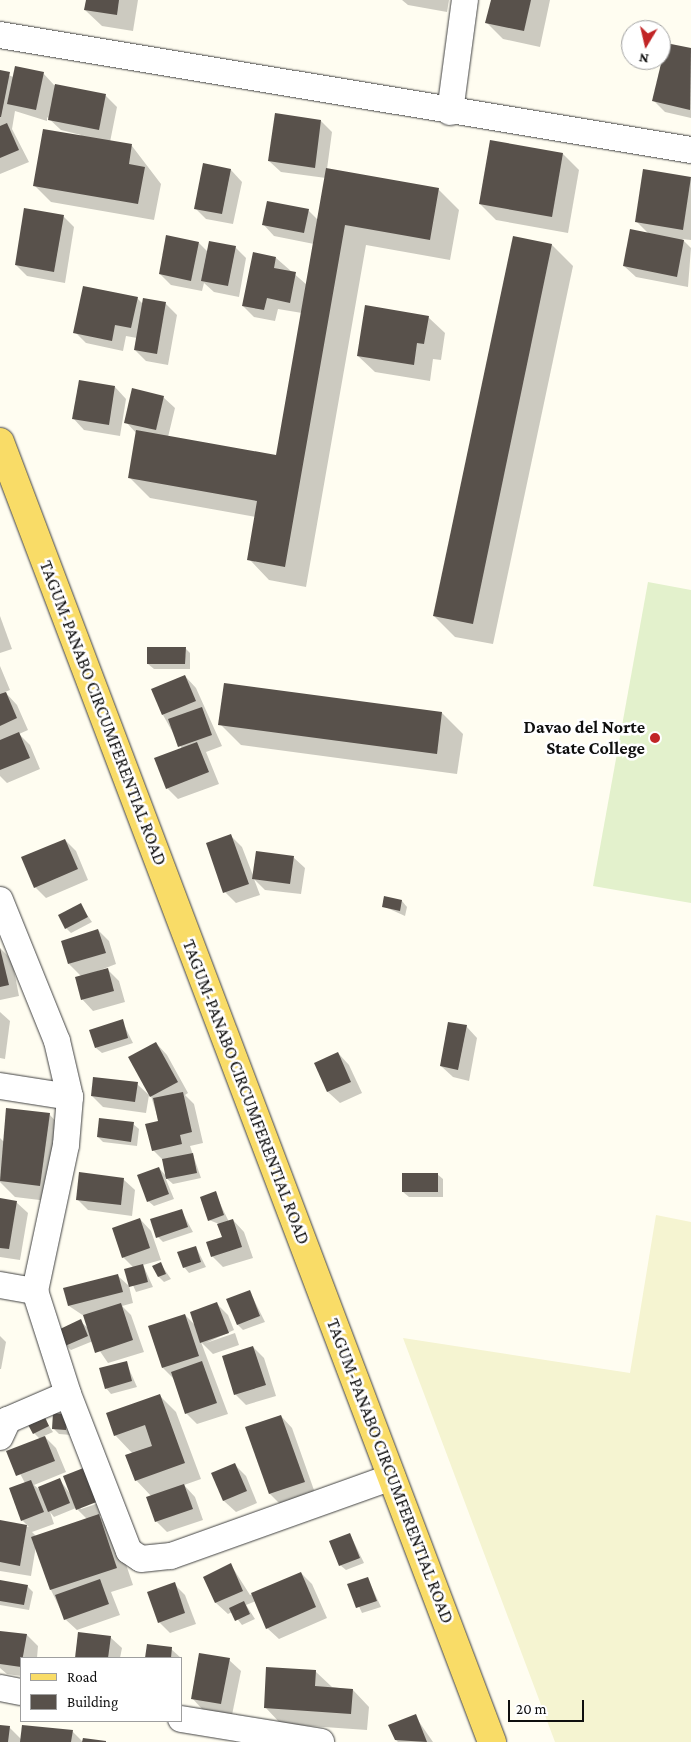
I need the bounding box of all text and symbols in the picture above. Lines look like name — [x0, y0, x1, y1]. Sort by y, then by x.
north arrow — [621, 20, 671, 70]
text: N — [638, 50, 650, 67]
street label: TAGUM-PANABO CIRCUMFERENTIAL ROAD — [35, 557, 171, 869]
place label: Davao del Norte State College — [524, 717, 645, 760]
marker: Davao del Norte State College — [649, 732, 661, 744]
street label: TAGUM-PANABO CIRCUMFERENTIAL ROAD — [178, 936, 314, 1248]
street label: TAGUM-PANABO CIRCUMFERENTIAL ROAD — [322, 1315, 458, 1627]
legend — [20, 1657, 182, 1722]
text: Road — [67, 1669, 97, 1685]
scale bar — [511, 1690, 587, 1722]
text: Building — [67, 1694, 118, 1710]
text: 20 m — [516, 1701, 547, 1717]

